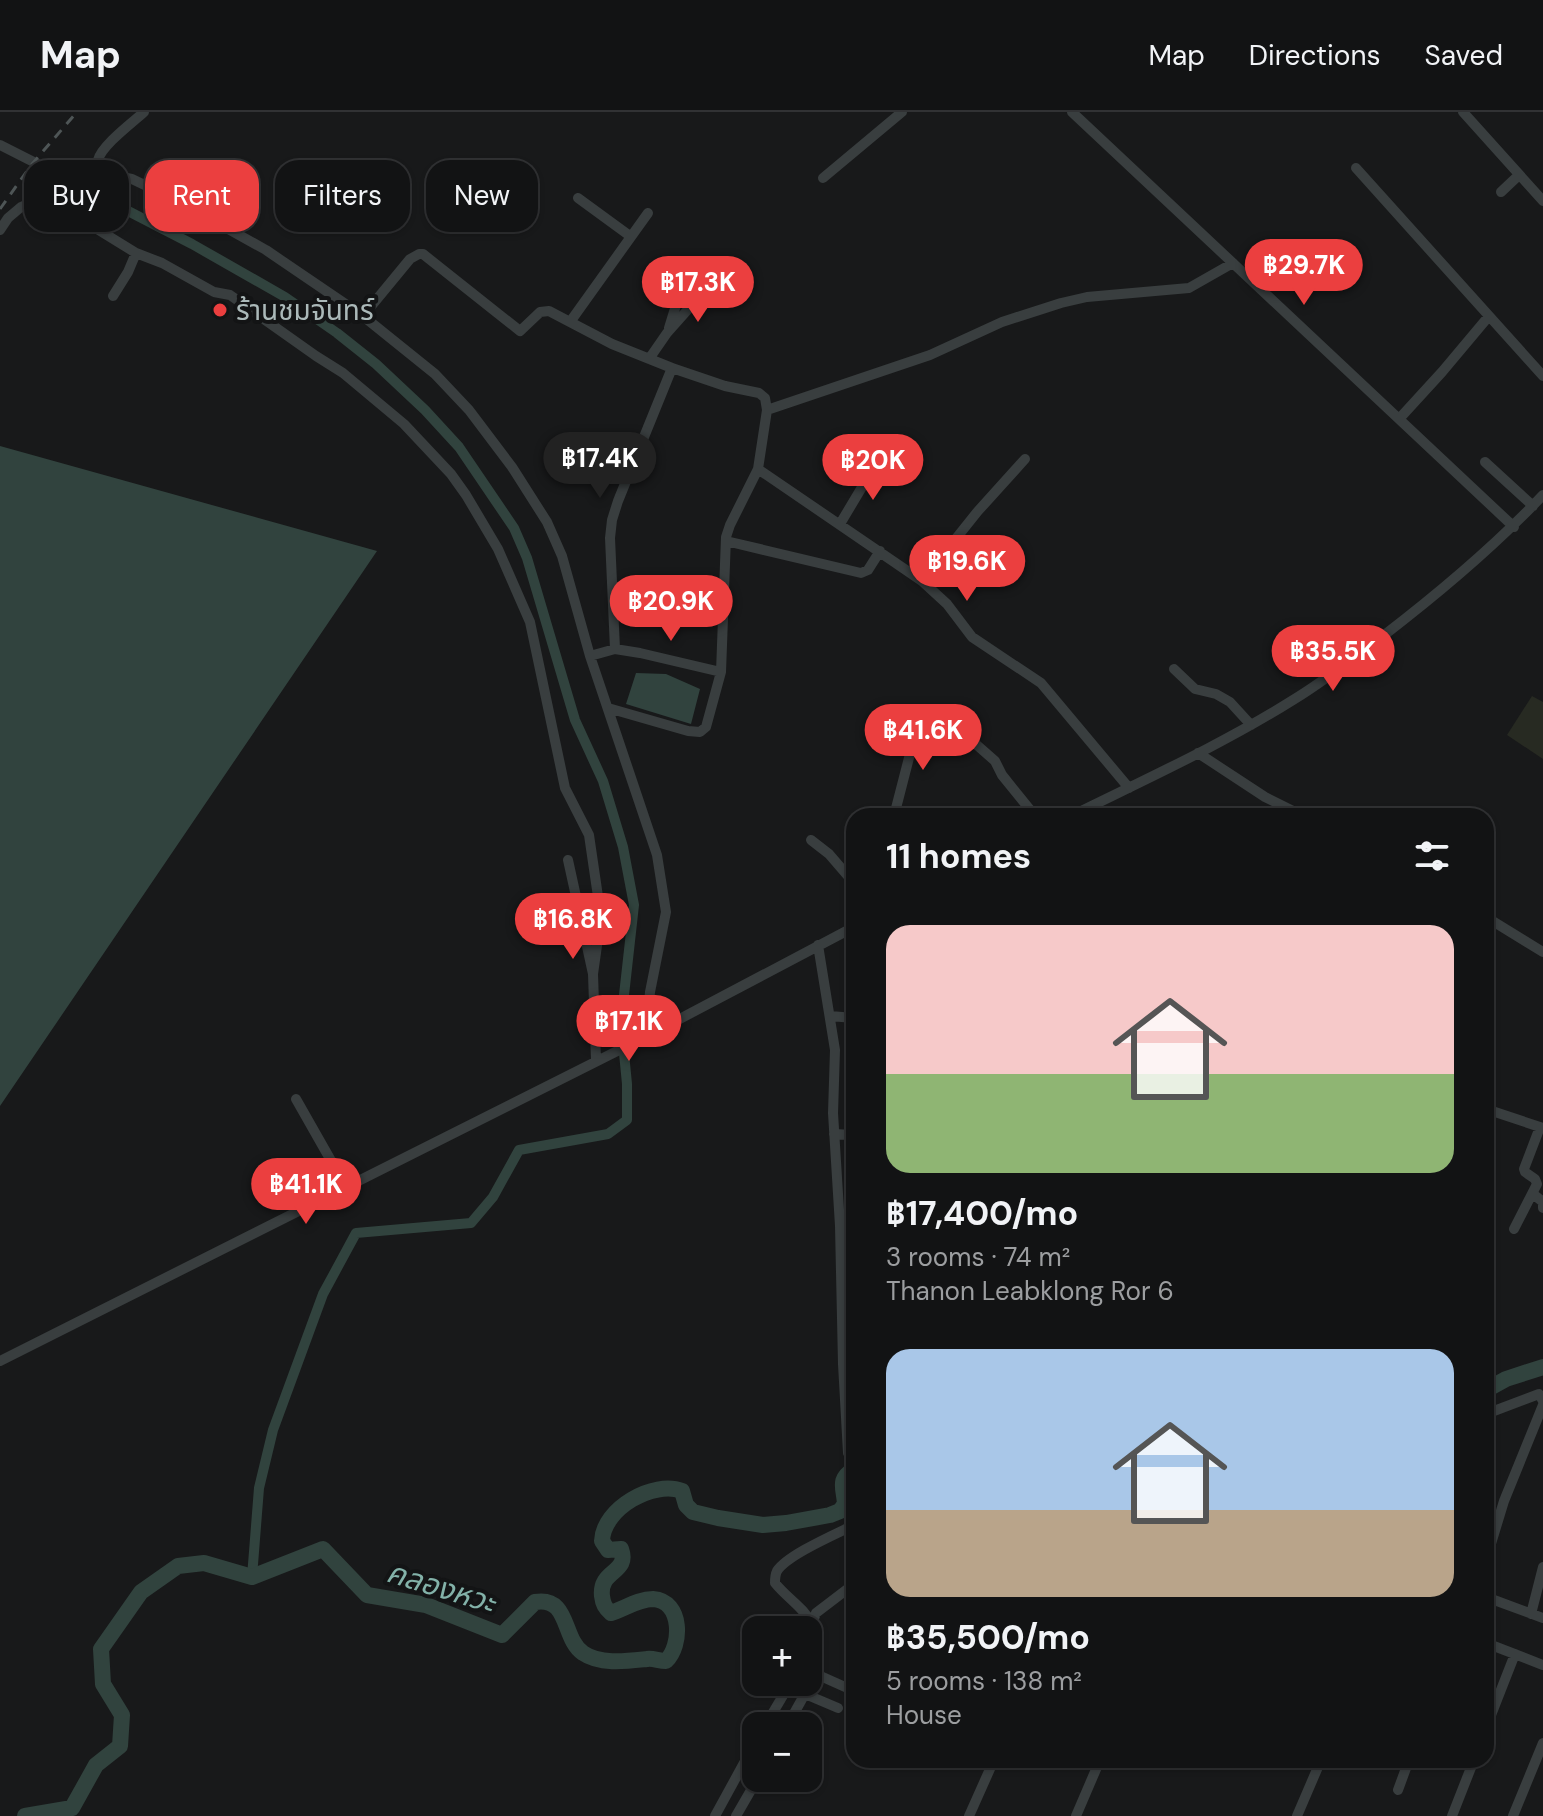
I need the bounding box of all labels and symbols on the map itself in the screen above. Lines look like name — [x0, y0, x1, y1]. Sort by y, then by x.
pin: ฿29.7K — [1239, 239, 1369, 307]
pin: ฿17.3K — [633, 256, 763, 324]
place label: ร้านชมจันทร์ — [236, 292, 375, 329]
marker: ร้านชมจันทร์ — [211, 301, 229, 319]
pin: ฿17.4K — [535, 432, 665, 500]
pin: ฿20K — [826, 434, 920, 502]
pin: ฿19.6K — [902, 535, 1032, 603]
pin: ฿20.9K — [606, 575, 736, 643]
pin: ฿35.5K — [1268, 625, 1398, 693]
pin: ฿41.6K — [858, 704, 988, 772]
pin: ฿16.8K — [508, 893, 638, 961]
pin: ฿17.1K — [564, 995, 694, 1063]
pin: ฿41.1K — [241, 1158, 371, 1226]
water label: คลองหวะ — [382, 1552, 503, 1623]

